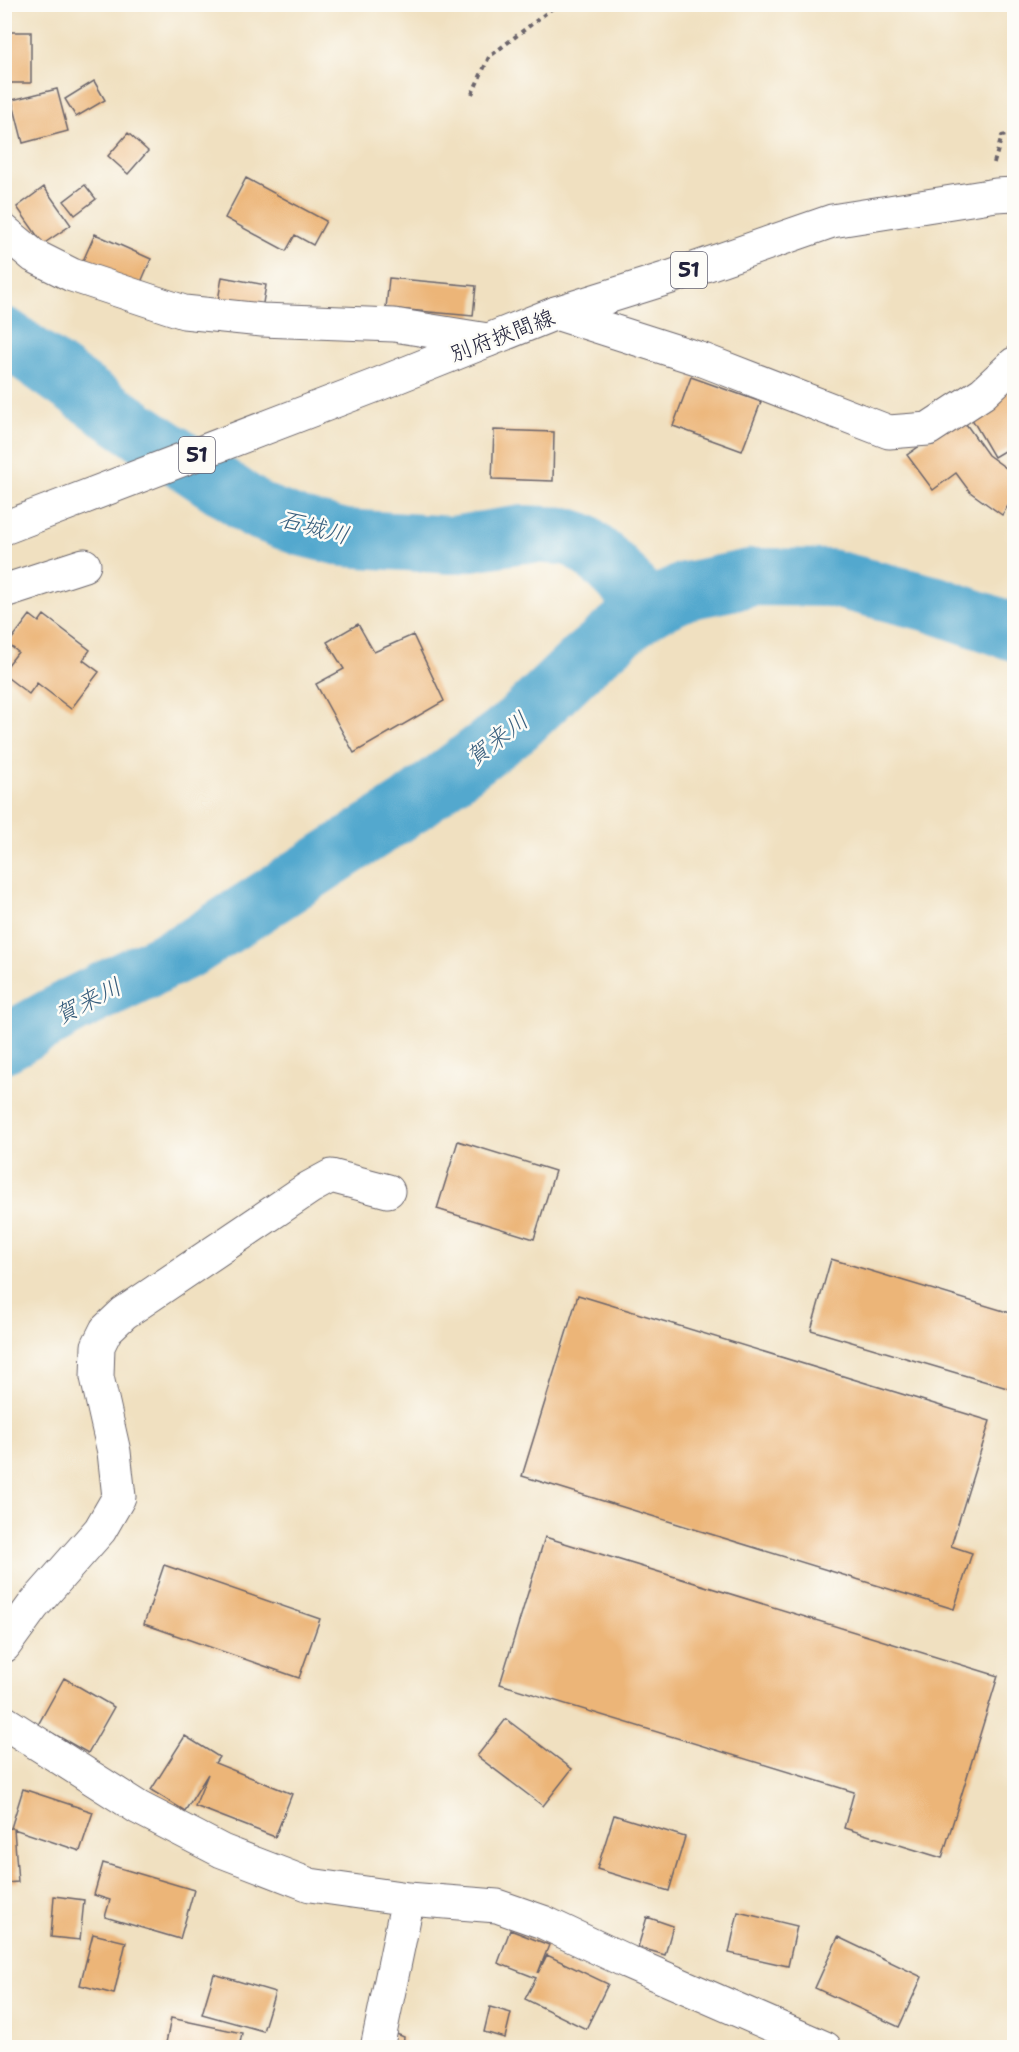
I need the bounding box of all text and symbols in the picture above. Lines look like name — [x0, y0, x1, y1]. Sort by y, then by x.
road number: 51 — [671, 252, 707, 288]
street label: 別府挾間線 — [446, 302, 559, 369]
road number: 51 — [179, 437, 215, 473]
water label: 石城川 — [275, 502, 353, 552]
water label: 賀来川 — [459, 704, 535, 774]
water label: 賀来川 — [49, 970, 127, 1032]

